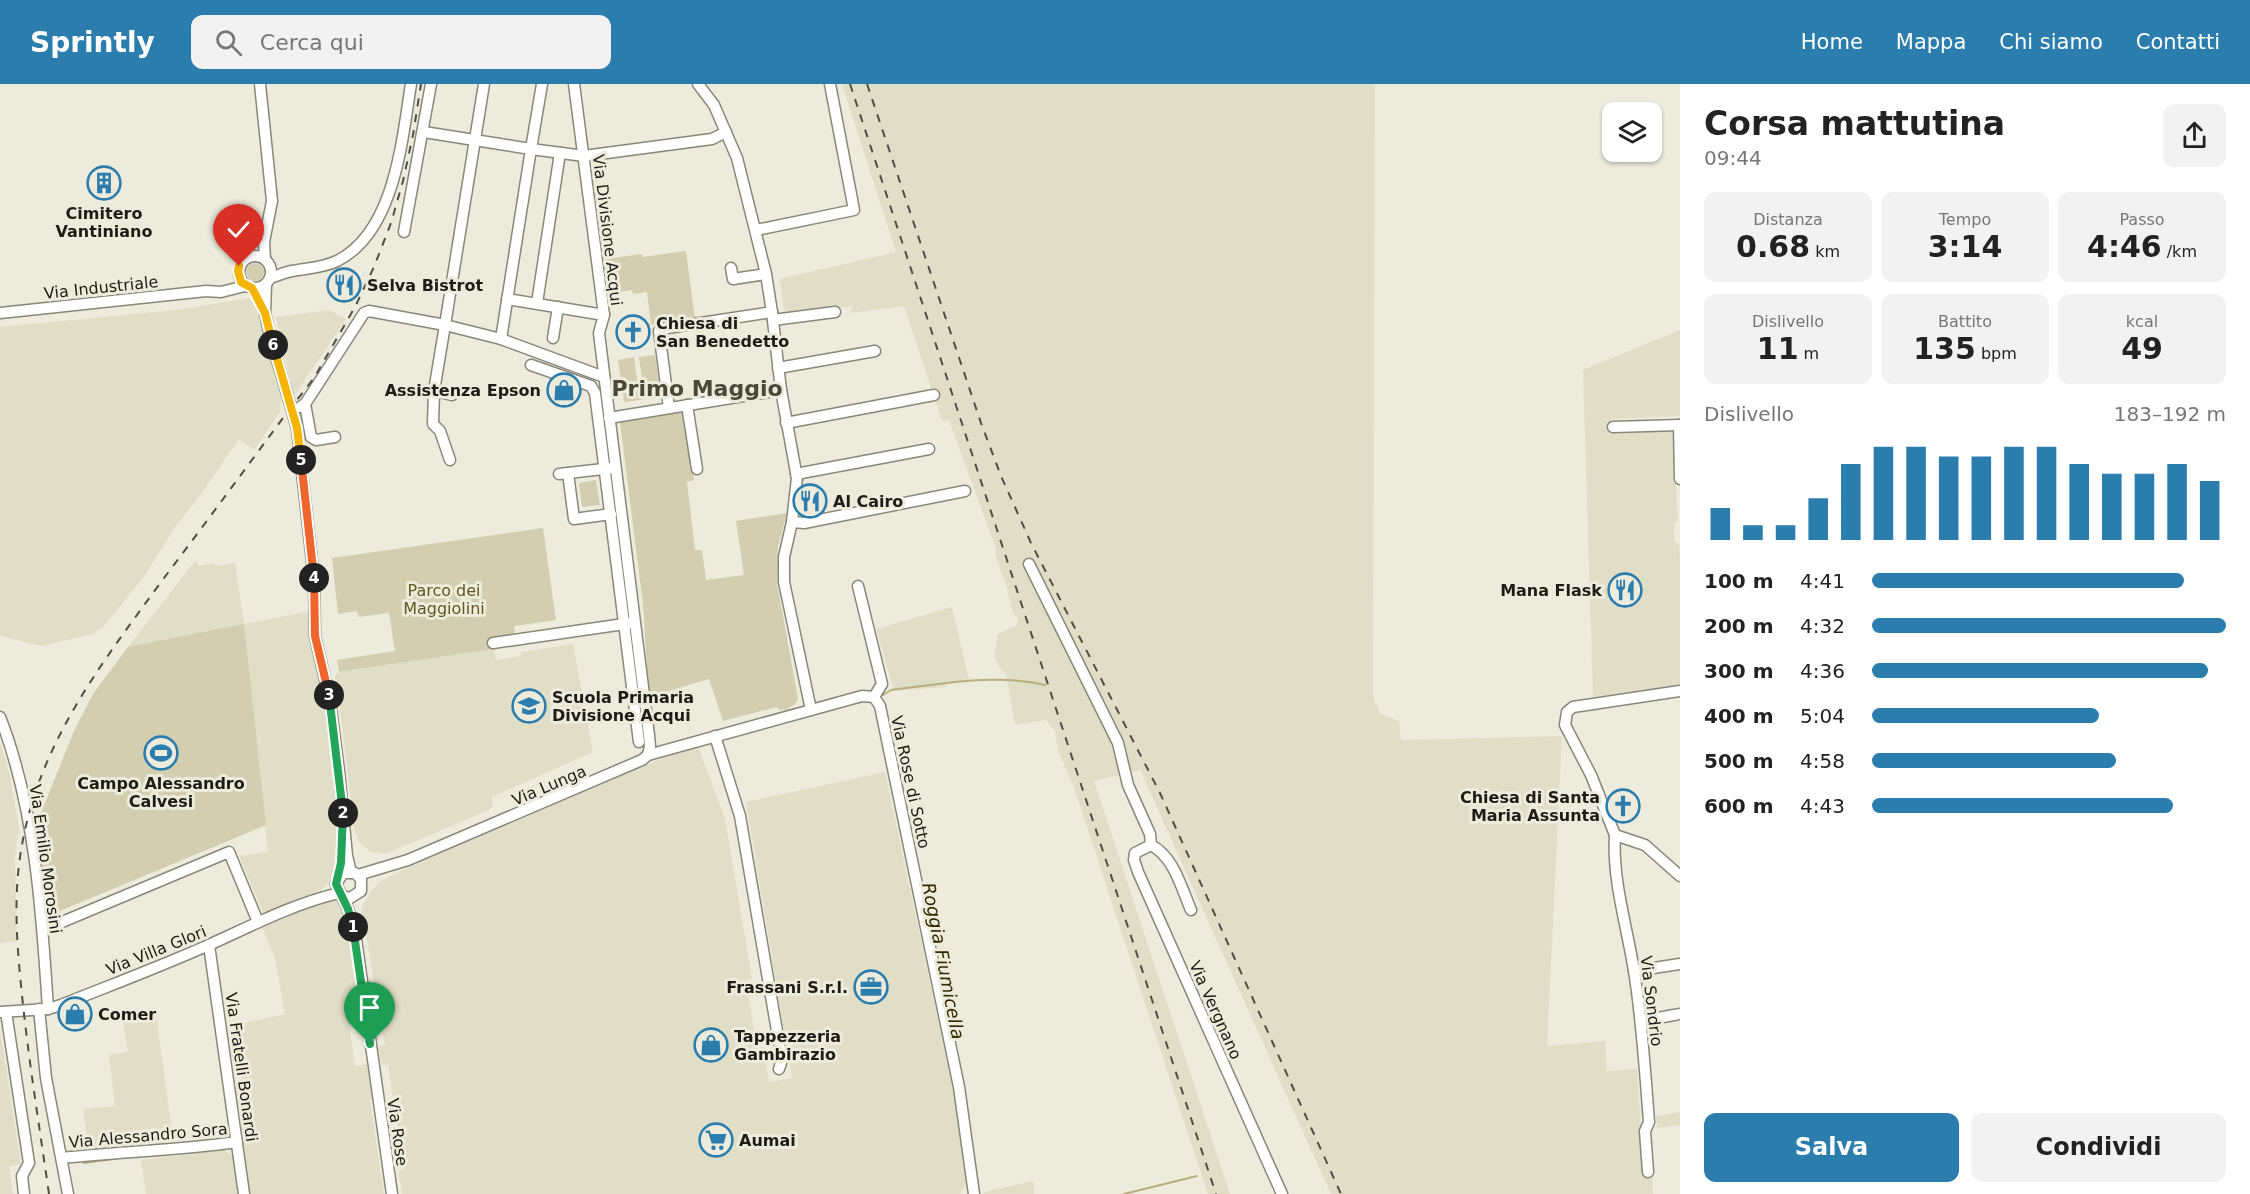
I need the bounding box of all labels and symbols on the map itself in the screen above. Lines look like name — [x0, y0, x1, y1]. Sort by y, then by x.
street label: Via Divisione Acqui — [589, 153, 626, 307]
building icon: Cimitero Vantiniano — [86, 165, 122, 201]
place label: Cimitero Vantiniano — [56, 204, 152, 241]
pin — [213, 204, 264, 266]
restaurant icon: Selva Bistrot — [326, 267, 362, 303]
street label: Via Industriale — [43, 272, 159, 303]
place label: Selva Bistrot — [367, 276, 483, 295]
church icon: Chiesa di San Benedetto — [615, 314, 651, 350]
place label: Chiesa di San Benedetto — [656, 314, 789, 351]
pin: 6 — [258, 330, 288, 360]
shop icon: Assistenza Epson — [546, 372, 582, 408]
district label: Primo Maggio — [611, 376, 783, 401]
place label: Assistenza Epson — [385, 381, 541, 400]
pin: 5 — [286, 445, 316, 475]
restaurant icon: Al Cairo — [792, 483, 828, 519]
place label: Al Cairo — [833, 492, 903, 511]
pin: 4 — [299, 563, 329, 593]
restaurant icon: Mana Flask — [1607, 572, 1643, 608]
park label: Parco dei Maggiolini — [403, 581, 485, 618]
place label: Mana Flask — [1500, 581, 1602, 600]
pin: 3 — [314, 680, 344, 710]
school or university icon: Scuola Primaria Divisione Acqui — [511, 688, 547, 724]
place label: Scuola Primaria Divisione Acqui — [552, 688, 694, 725]
street label: Via Rose di Sotto — [887, 714, 934, 850]
sports icon: Campo Alessandro Calvesi — [143, 735, 179, 771]
street label: Via Lunga — [509, 761, 589, 810]
place label: Campo Alessandro Calvesi — [77, 774, 245, 811]
street label: Via Emilio Morosini — [26, 783, 65, 935]
place label: Chiesa di Santa Maria Assunta — [1460, 788, 1600, 825]
church icon: Chiesa di Santa Maria Assunta — [1605, 788, 1641, 824]
pin: 2 — [328, 798, 358, 828]
water label: Roggia Fiumicella — [918, 881, 969, 1041]
pin: 1 — [338, 912, 368, 942]
street label: Via Villa Glori — [103, 922, 209, 979]
street label: Via Sondrio — [1637, 955, 1666, 1047]
street label: Via Vergnano — [1185, 958, 1246, 1062]
office icon: Frassani S.r.l. — [853, 969, 889, 1005]
place label: Frassani S.r.l. — [726, 978, 848, 997]
pin — [344, 982, 395, 1044]
street label: Via Fratelli Bonardi — [222, 991, 261, 1143]
shop icon: Comer — [57, 996, 93, 1032]
place label: Comer — [98, 1005, 156, 1024]
shop icon: Tappezzeria Gambirazio — [693, 1027, 729, 1063]
place label: Tappezzeria Gambirazio — [734, 1027, 841, 1064]
street label: Via Rose — [383, 1097, 412, 1167]
street label: Via Alessandro Sora — [68, 1119, 228, 1152]
supermarket icon: Aumai — [698, 1122, 734, 1158]
place label: Aumai — [739, 1131, 796, 1150]

